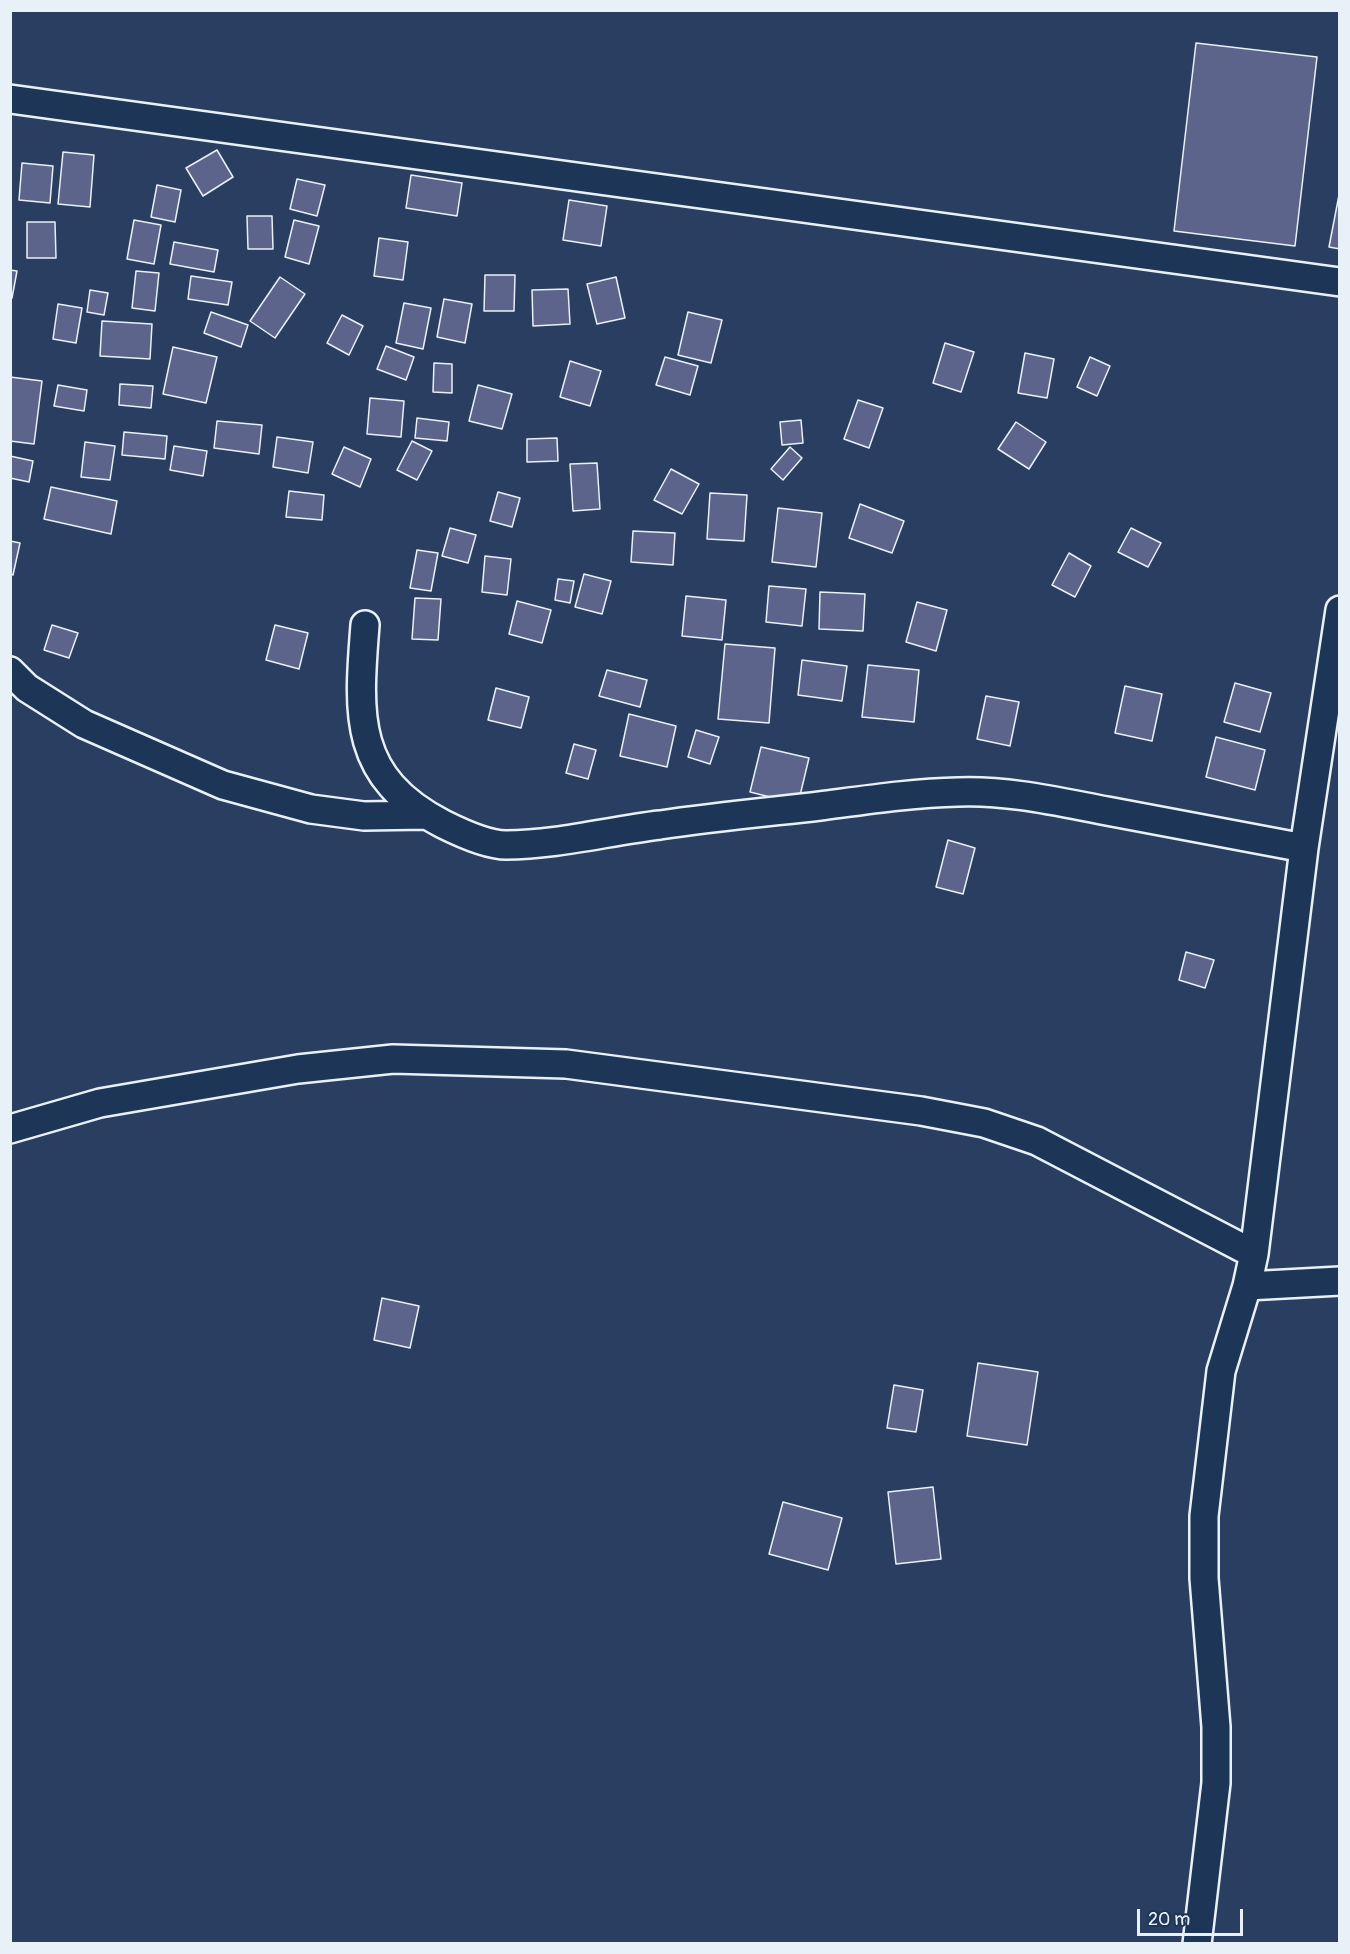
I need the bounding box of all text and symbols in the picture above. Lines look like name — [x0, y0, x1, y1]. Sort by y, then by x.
scale bar — [1140, 1897, 1246, 1935]
text: 20 m — [1148, 1908, 1190, 1931]

